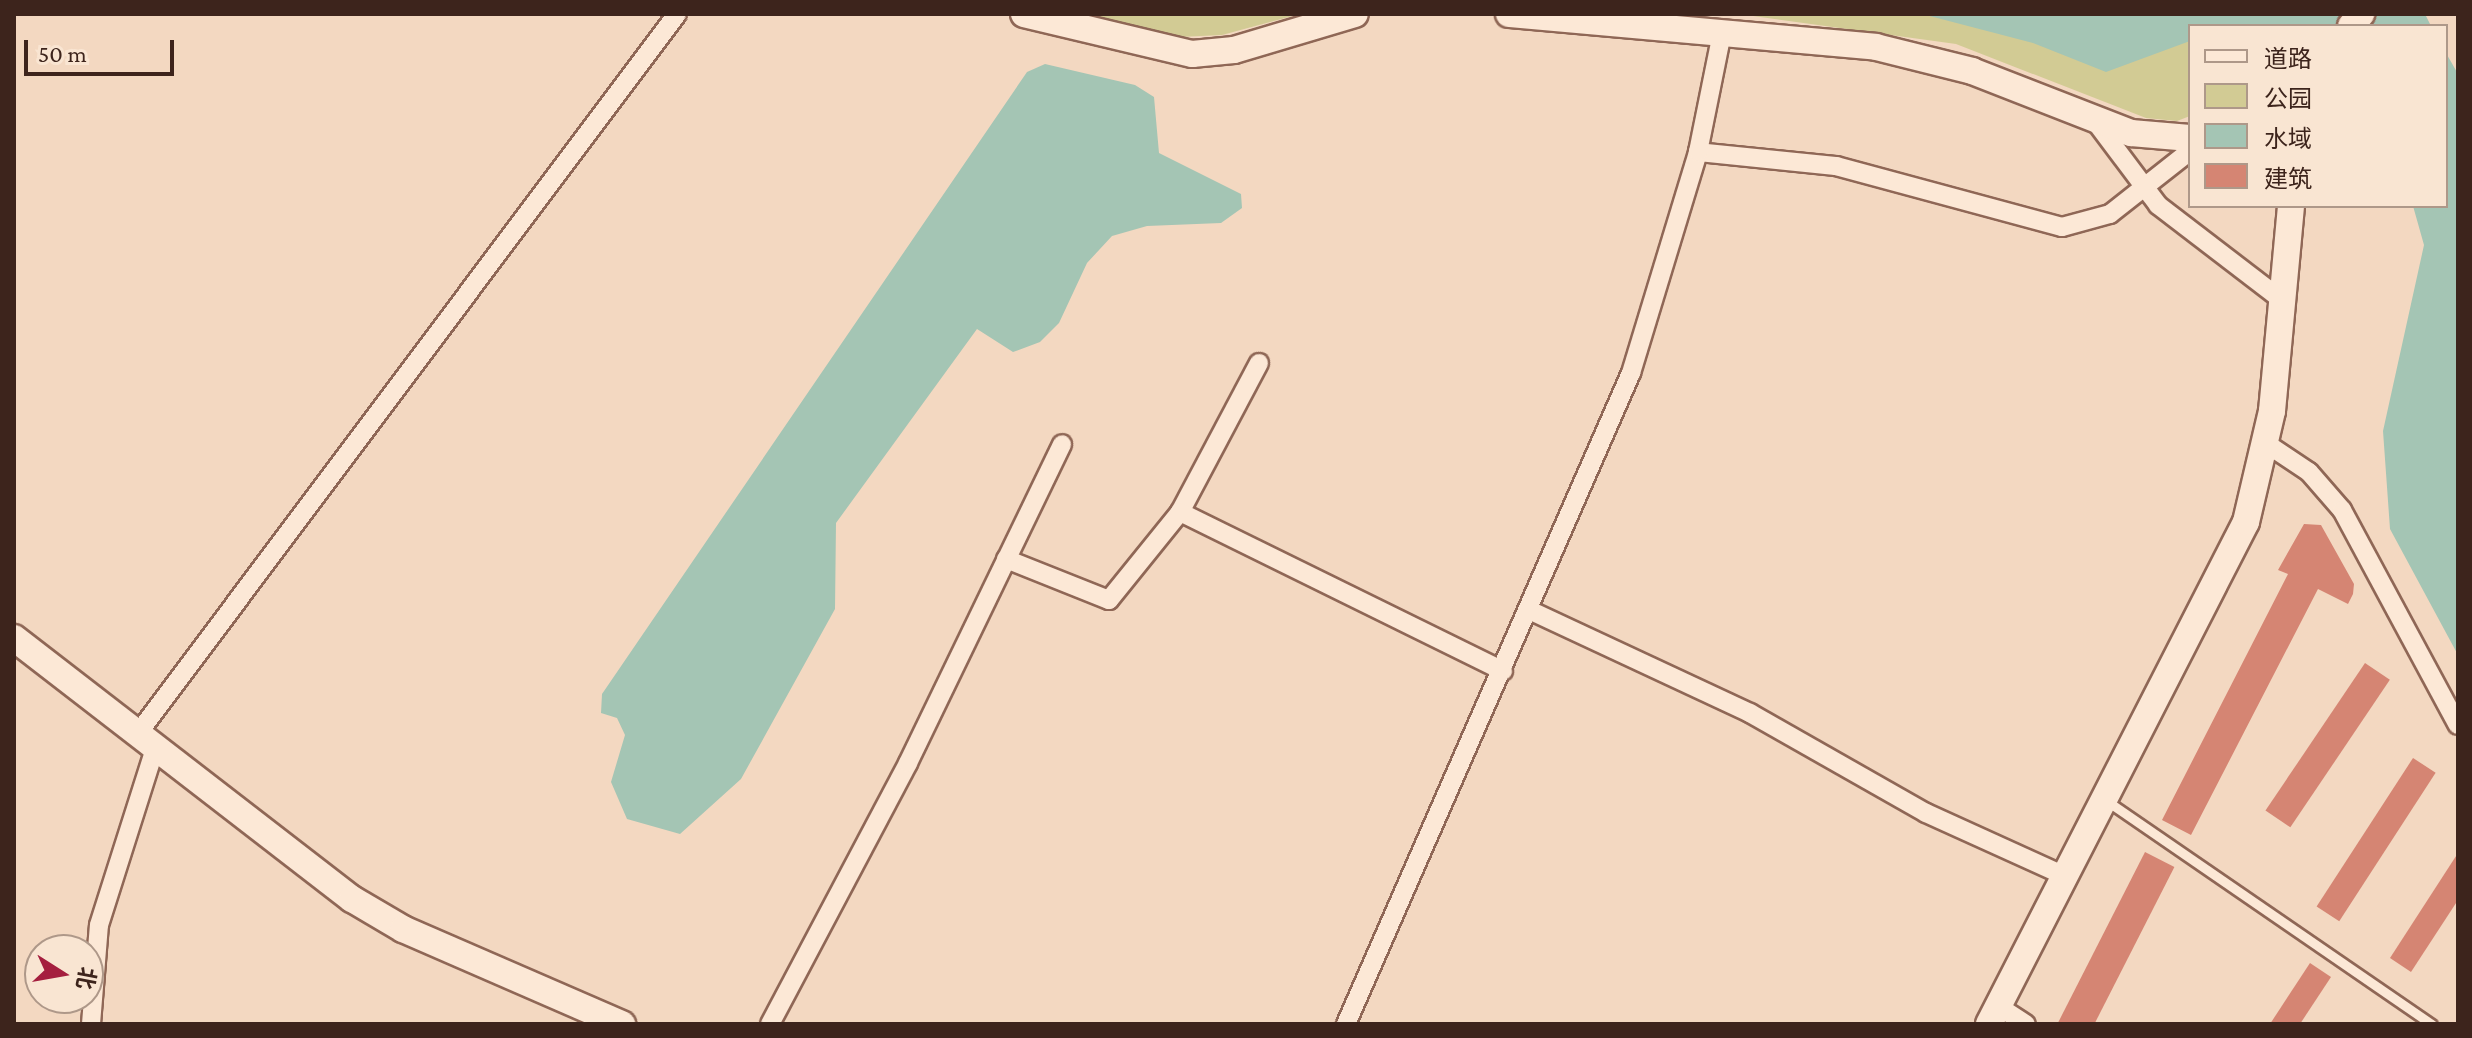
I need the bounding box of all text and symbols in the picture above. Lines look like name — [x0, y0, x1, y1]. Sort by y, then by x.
scale bar — [28, 24, 178, 74]
legend — [2188, 24, 2448, 208]
text: 50 m — [38, 40, 87, 67]
text: 道路 — [2264, 45, 2312, 72]
text: 公园 — [2264, 85, 2312, 112]
text: 水域 — [2264, 125, 2312, 152]
text: 建筑 — [2264, 165, 2312, 192]
north arrow — [24, 934, 104, 1014]
text: 北 — [72, 965, 100, 991]

